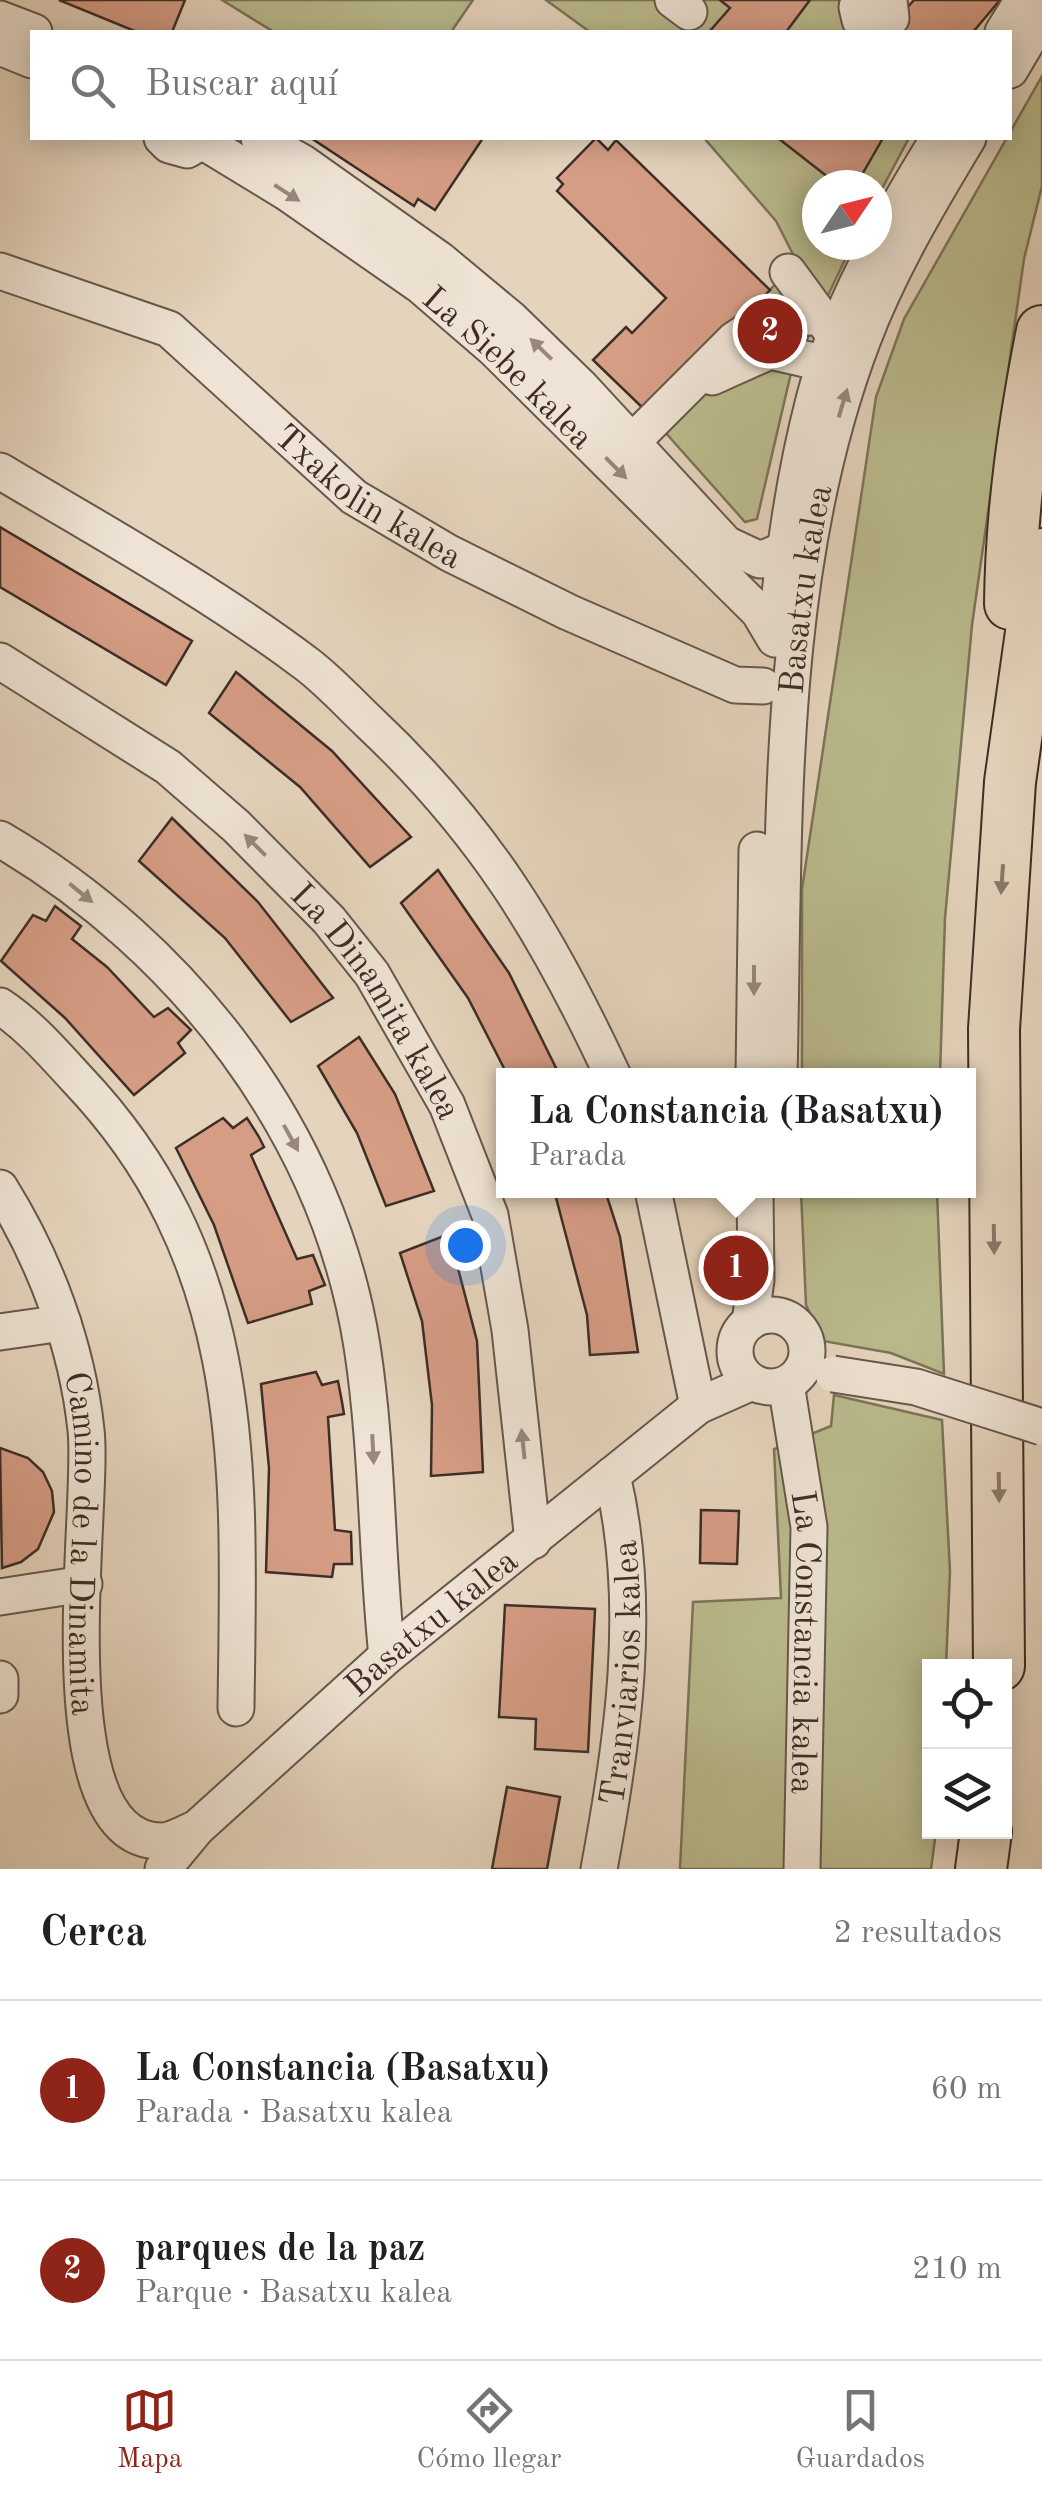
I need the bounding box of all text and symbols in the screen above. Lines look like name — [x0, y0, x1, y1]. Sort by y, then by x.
search box — [30, 30, 1012, 140]
icon: search — [65, 58, 120, 113]
text: Buscar aquí — [145, 66, 338, 104]
north arrow — [802, 170, 892, 260]
one-way arrow — [273, 184, 300, 202]
street label: La Siebe kalea — [415, 281, 599, 457]
pin: 2 — [738, 294, 802, 368]
one-way arrow — [530, 338, 554, 361]
one-way arrow — [836, 388, 851, 418]
street label: Txakolin kalea — [267, 419, 467, 576]
one-way arrow — [603, 455, 627, 479]
street label: Basatxu kalea — [776, 482, 840, 696]
one-way arrow — [243, 833, 267, 857]
one-way arrow — [994, 863, 1010, 895]
street label: La Dinamita kalea — [283, 877, 466, 1125]
one-way arrow — [68, 882, 93, 903]
one-way arrow — [746, 965, 762, 997]
popup — [496, 1068, 976, 1198]
text: La Constancia (Basatxu) — [529, 1094, 943, 1132]
one-way arrow — [282, 1123, 299, 1152]
text: Parada — [529, 1141, 626, 1173]
your location — [440, 1220, 491, 1271]
one-way arrow — [986, 1223, 1002, 1255]
pin: 1 — [704, 1230, 768, 1306]
street label: Camino de la Dinamita — [57, 1369, 102, 1717]
one-way arrow — [515, 1427, 531, 1459]
one-way arrow — [365, 1434, 381, 1466]
one-way arrow — [991, 1471, 1007, 1503]
street label: La Constancia kalea — [783, 1488, 824, 1794]
street label: Tranviarios kalea — [596, 1538, 648, 1808]
street label: Basatxu kalea — [340, 1543, 525, 1705]
map controls — [922, 1659, 1012, 1839]
button: locate — [922, 1659, 1012, 1749]
button: layers — [922, 1749, 1012, 1839]
text: Cerca — [40, 1913, 147, 1955]
text: 2 resultados — [834, 1918, 1002, 1950]
text: La Constancia (Basatxu) — [135, 2051, 550, 2089]
text: 1 — [63, 2074, 82, 2106]
text: 60 m — [931, 2074, 1002, 2106]
text: Parada · Basatxu kalea — [135, 2098, 453, 2130]
text: parques de la paz — [135, 2231, 425, 2269]
text: 2 — [63, 2254, 82, 2286]
text: 210 m — [912, 2254, 1002, 2286]
text: Parque · Basatxu kalea — [135, 2278, 452, 2310]
tab: Mapa — [117, 2383, 183, 2478]
tab: Cómo llegar — [417, 2383, 562, 2478]
tab: Guardados — [795, 2383, 925, 2478]

